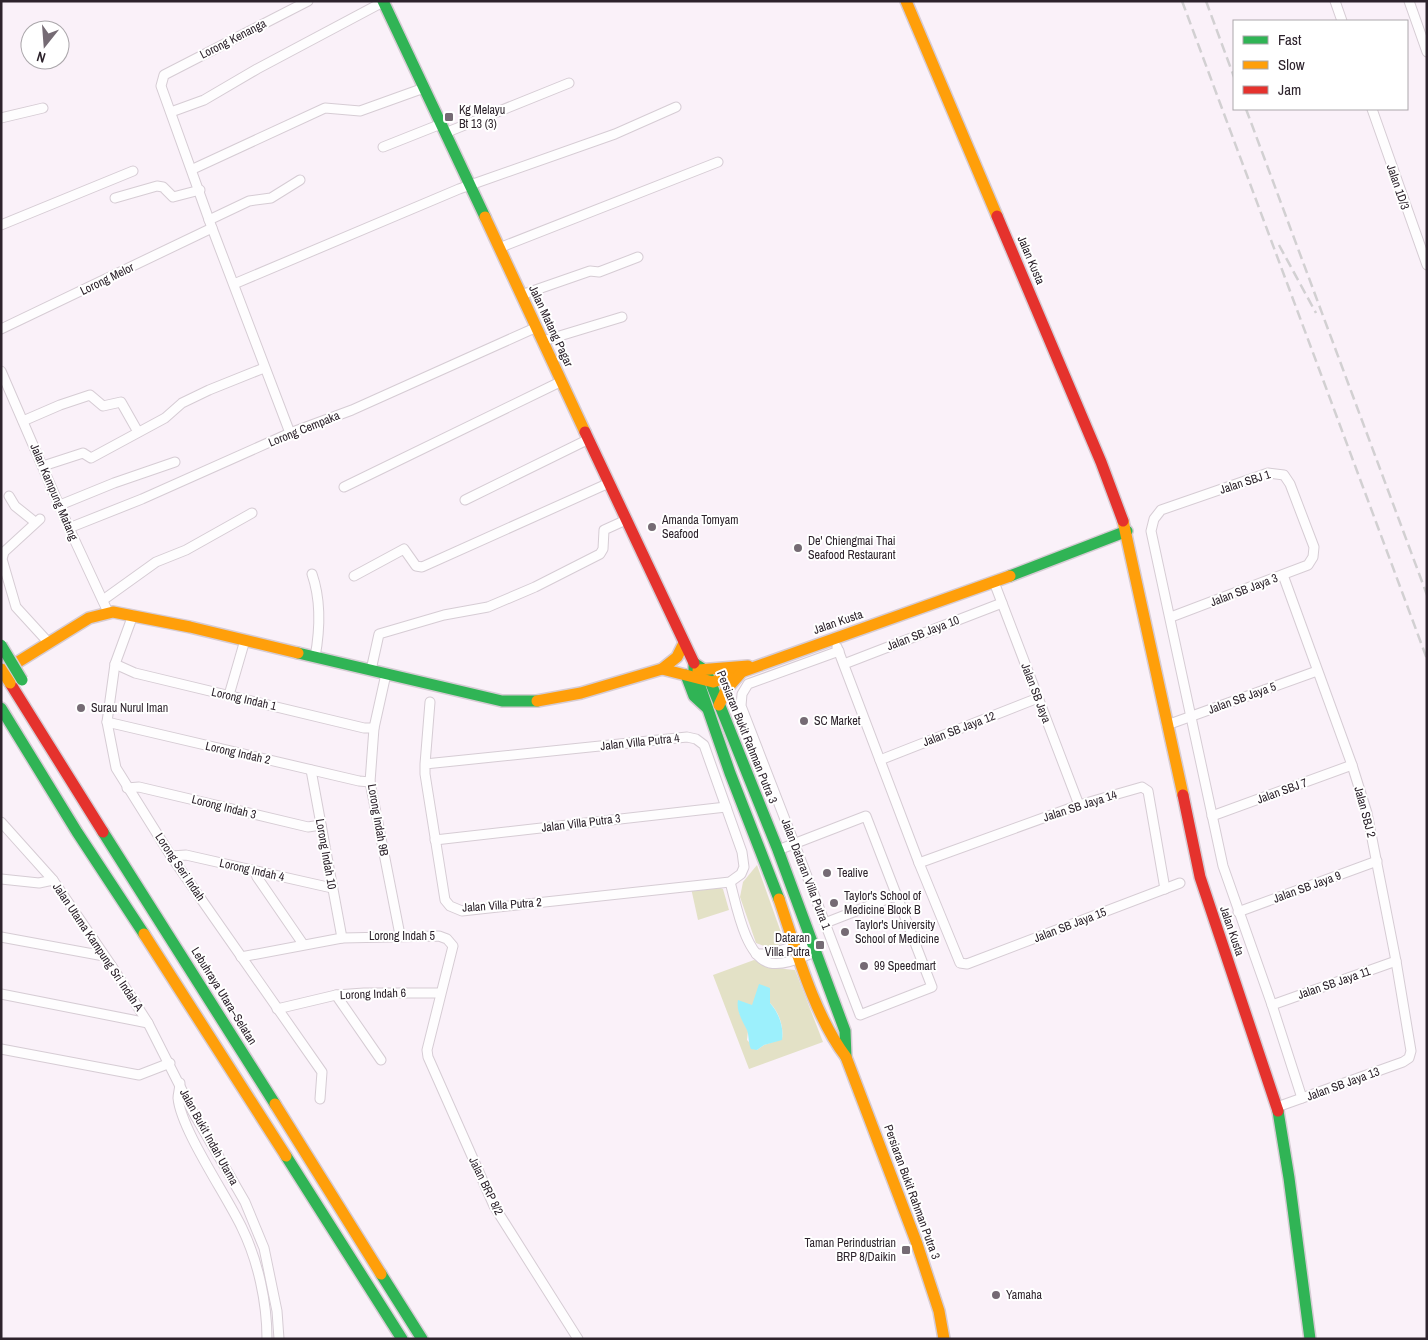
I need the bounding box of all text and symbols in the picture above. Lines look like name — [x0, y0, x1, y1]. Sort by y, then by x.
street label: Lorong Kenanga — [197, 15, 270, 63]
north arrow — [20, 20, 70, 70]
legend — [1233, 20, 1408, 110]
text: Fast — [1278, 29, 1302, 50]
text: N — [35, 48, 48, 67]
text: Slow — [1278, 54, 1305, 75]
text: Jam — [1278, 79, 1301, 100]
place label: Kg Melayu Bt 13 (3) — [459, 102, 505, 132]
marker: Kg Melayu Bt 13 (3) — [443, 111, 455, 123]
street label: Jalan 1D/3 — [1383, 162, 1413, 212]
street label: Jalan Kusta — [1014, 233, 1049, 287]
street label: Lorong Melor — [77, 259, 137, 299]
street label: Jalan Matang Pagar — [525, 283, 577, 370]
street label: Lorong Cempaka — [266, 407, 342, 451]
street label: Jalan Kampung Matang — [26, 441, 82, 543]
street label: Jalan SBJ 1 — [1218, 466, 1273, 498]
place label: Amanda Tomyam Seafood — [661, 512, 738, 542]
marker: Amanda Tomyam Seafood — [646, 521, 658, 533]
place label: De' Chiengmai Thai Seafood Restaurant — [808, 533, 896, 563]
marker: De' Chiengmai Thai Seafood Restaurant — [792, 542, 804, 554]
street label: Jalan SB Jaya 3 — [1208, 570, 1280, 610]
street label: Jalan Kusta — [811, 606, 865, 638]
street label: Jalan SB Jaya 10 — [884, 612, 962, 654]
street label: Jalan SB Jaya — [1017, 661, 1055, 726]
street label: Persiaran Bukit Rahman Putra 3 — [713, 668, 781, 806]
street label: Jalan SB Jaya 5 — [1206, 678, 1279, 718]
street label: Lorong Indah 1 — [210, 684, 279, 714]
place label: Surau Nurul Iman — [91, 700, 168, 716]
marker: Surau Nurul Iman — [75, 702, 87, 714]
street label: Jalan SB Jaya 12 — [920, 708, 998, 750]
place label: SC Market — [814, 713, 861, 729]
marker: SC Market — [798, 715, 810, 727]
street label: Jalan Villa Putra 4 — [600, 730, 681, 754]
street label: Lorong Indah 2 — [204, 738, 272, 768]
street label: Jalan SBJ 7 — [1255, 774, 1310, 807]
street label: Lorong Indah 9B — [364, 783, 392, 858]
street label: Jalan SBJ 2 — [1350, 785, 1380, 839]
street label: Jalan SB Jaya 14 — [1041, 786, 1119, 825]
street label: Lorong Indah 3 — [190, 791, 258, 823]
street label: Jalan Villa Putra 3 — [540, 810, 622, 836]
street label: Jalan Dataran Villa Putra 1 — [777, 816, 835, 932]
street label: Lorong Indah 10 — [312, 817, 340, 891]
street label: Lorong Seri Indah — [151, 830, 209, 904]
street label: Lorong Indah 4 — [218, 855, 287, 885]
place label: Tealive — [837, 865, 868, 881]
marker: Tealive — [821, 867, 833, 879]
street label: Jalan SB Jaya 9 — [1271, 867, 1343, 907]
street label: Jalan Utama Kampung Sri Indah A — [49, 880, 147, 1015]
place label: Taylor's School of Medicine Block B — [844, 888, 921, 918]
street label: Jalan Villa Putra 2 — [462, 894, 542, 916]
marker: Taylor's School of Medicine Block B — [828, 897, 840, 909]
street label: Jalan SB Jaya 15 — [1031, 904, 1109, 946]
street label: Jalan Kusta — [1216, 904, 1248, 958]
place label: Taylor's University School of Medicine — [855, 917, 939, 947]
marker: Taylor's University School of Medicine — [839, 926, 851, 938]
street label: Lorong Indah 5 — [369, 928, 436, 944]
place label: Dataran Villa Putra — [765, 930, 811, 960]
marker: Dataran Villa Putra — [814, 939, 826, 951]
street label: Lebuhraya Utara–Selatan — [187, 944, 261, 1048]
place label: 99 Speedmart — [874, 958, 936, 974]
marker: 99 Speedmart — [858, 960, 870, 972]
street label: Jalan SB Jaya 11 — [1296, 963, 1373, 1003]
street label: Lorong Indah 6 — [340, 985, 406, 1003]
street label: Jalan SB Jaya 13 — [1304, 1063, 1382, 1105]
street label: Jalan Bukit Indah Utama — [176, 1086, 242, 1188]
street label: Persiaran Bukit Rahman Putra 3 — [880, 1122, 944, 1262]
street label: Jalan BRP 8/2 — [465, 1154, 507, 1218]
place label: Taman Perindustrian BRP 8/Daikin — [804, 1235, 896, 1265]
marker: Taman Perindustrian BRP 8/Daikin — [900, 1244, 912, 1256]
place label: Yamaha — [1006, 1287, 1042, 1303]
marker: Yamaha — [990, 1289, 1002, 1301]

